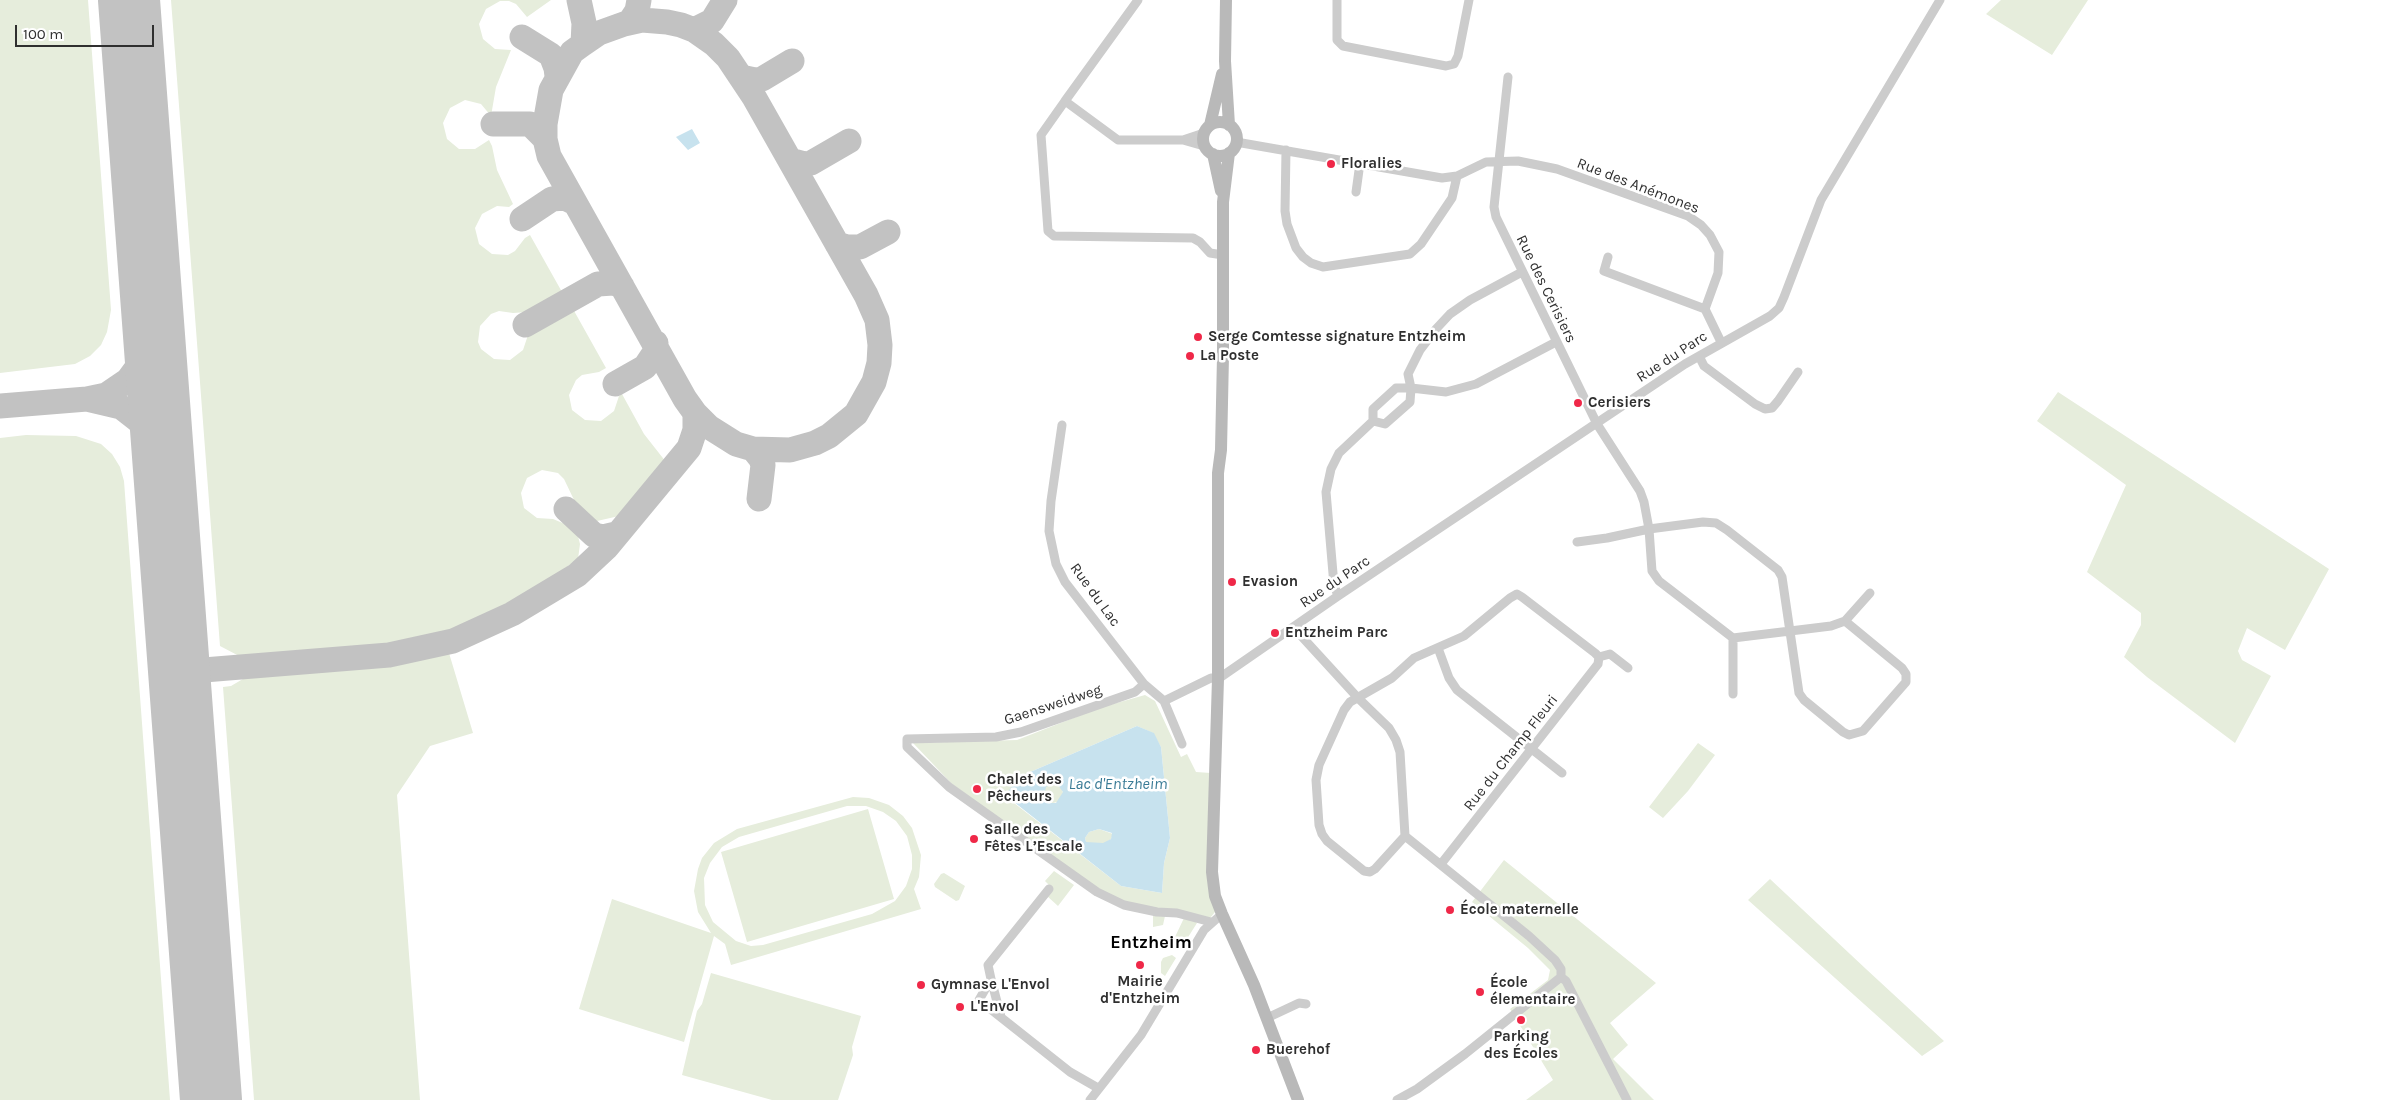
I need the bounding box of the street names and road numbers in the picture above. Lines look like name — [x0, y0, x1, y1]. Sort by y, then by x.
street label: Rue des Anémones — [1574, 154, 1702, 218]
street label: Rue des Cerisiers — [1512, 232, 1580, 346]
street label: Rue du Parc — [1633, 327, 1711, 387]
street label: Rue du Parc — [1296, 552, 1374, 612]
street label: Rue du Lac — [1066, 560, 1124, 630]
street label: Gaensweidweg — [1002, 681, 1104, 729]
street label: Rue du Champ Fleuri — [1460, 691, 1562, 815]

